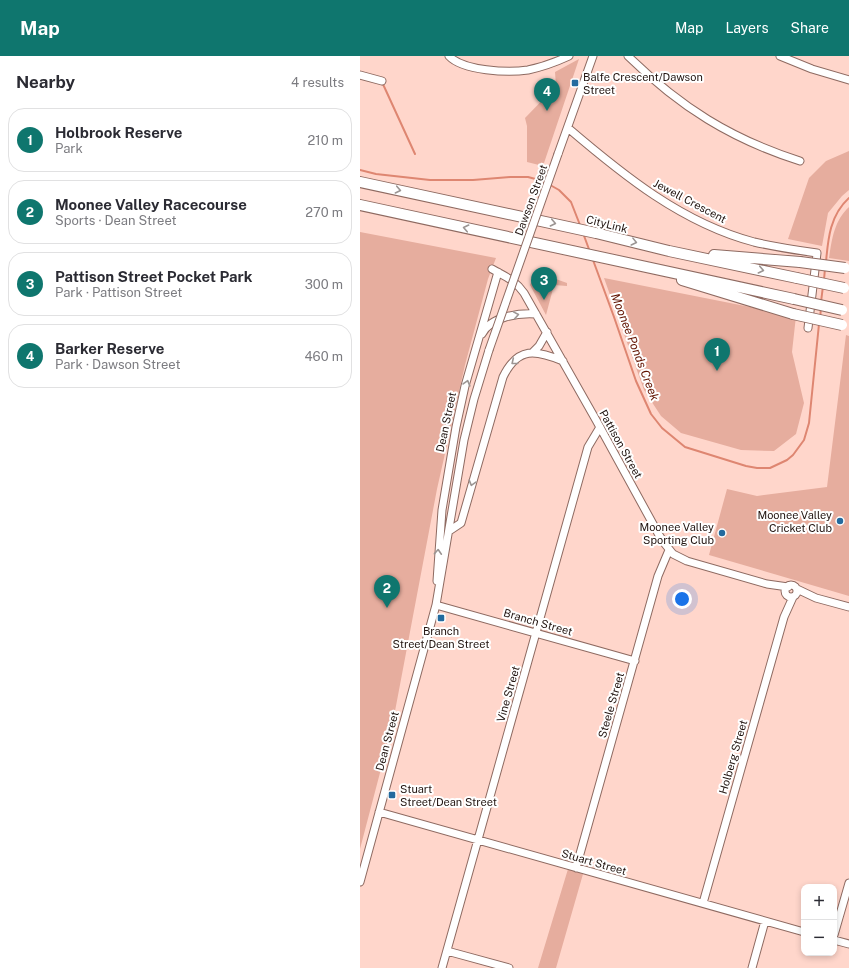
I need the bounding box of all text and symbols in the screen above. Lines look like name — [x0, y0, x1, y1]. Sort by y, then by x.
text: Map — [20, 17, 60, 39]
text: Map — [675, 20, 703, 36]
text: Layers — [725, 20, 769, 36]
text: Share — [791, 20, 829, 36]
place label: Balfe Crescent/Dawson Street — [583, 71, 703, 96]
text: Nearby — [16, 72, 75, 92]
text: 4 results — [291, 75, 344, 90]
pin: 4 — [534, 78, 560, 111]
marker: Balfe Crescent/Dawson Street — [570, 78, 580, 88]
text: Holbrook Reserve — [55, 124, 182, 141]
text: 1 — [27, 133, 33, 148]
text: 210 m — [308, 133, 343, 148]
text: Park — [55, 141, 83, 156]
street label: Dawson Street — [513, 163, 549, 237]
street label: Jewell Crescent — [652, 177, 728, 225]
one-way arrow — [395, 186, 401, 194]
text: Moonee Valley Racecourse — [55, 196, 247, 213]
text: 2 — [26, 205, 34, 220]
text: 270 m — [305, 205, 343, 220]
text: Sports · Dean Street — [55, 213, 177, 228]
street label: CityLink — [585, 213, 629, 235]
one-way arrow — [550, 219, 556, 227]
one-way arrow — [463, 225, 470, 233]
one-way arrow — [631, 238, 637, 246]
one-way arrow — [758, 266, 764, 274]
pin: 3 — [531, 267, 557, 300]
text: Pattison Street Pocket Park — [55, 268, 252, 285]
text: 3 — [26, 277, 34, 292]
text: 300 m — [305, 277, 343, 292]
text: Park · Pattison Street — [55, 285, 182, 300]
water label: Moonee Ponds Creek — [608, 291, 662, 403]
one-way arrow — [513, 311, 519, 320]
pin: 1 — [704, 338, 730, 371]
text: Barker Reserve — [55, 340, 164, 357]
text: 4 — [26, 349, 34, 364]
text: 460 m — [304, 349, 343, 364]
text: Park · Dawson Street — [55, 357, 181, 372]
one-way arrow — [511, 357, 519, 364]
one-way arrow — [462, 380, 470, 386]
street label: Dean Street — [434, 391, 458, 453]
street label: Pattison Street — [597, 408, 645, 480]
one-way arrow — [468, 480, 477, 487]
place label: Moonee Valley Cricket Club — [757, 509, 832, 534]
marker: Moonee Valley Cricket Club — [835, 516, 845, 526]
place label: Moonee Valley Sporting Club — [639, 521, 714, 546]
marker: Moonee Valley Sporting Club — [717, 528, 727, 538]
one-way arrow — [434, 549, 443, 555]
pin: 2 — [374, 575, 400, 608]
your location — [672, 589, 692, 609]
street label: Branch Street — [502, 606, 574, 638]
marker: Branch Street/Dean Street — [436, 613, 446, 623]
place label: Branch Street/Dean Street — [392, 625, 490, 650]
street label: Vine Street — [494, 665, 522, 723]
street label: Steele Street — [596, 671, 626, 739]
street label: Dean Street — [373, 710, 401, 772]
street label: Holberg Street — [717, 719, 749, 795]
place label: Stuart Street/Dean Street — [400, 783, 497, 808]
marker: Stuart Street/Dean Street — [387, 790, 397, 800]
street label: Stuart Street — [560, 847, 628, 877]
map controls — [801, 884, 837, 956]
button: + — [801, 884, 837, 920]
button: − — [801, 920, 837, 956]

